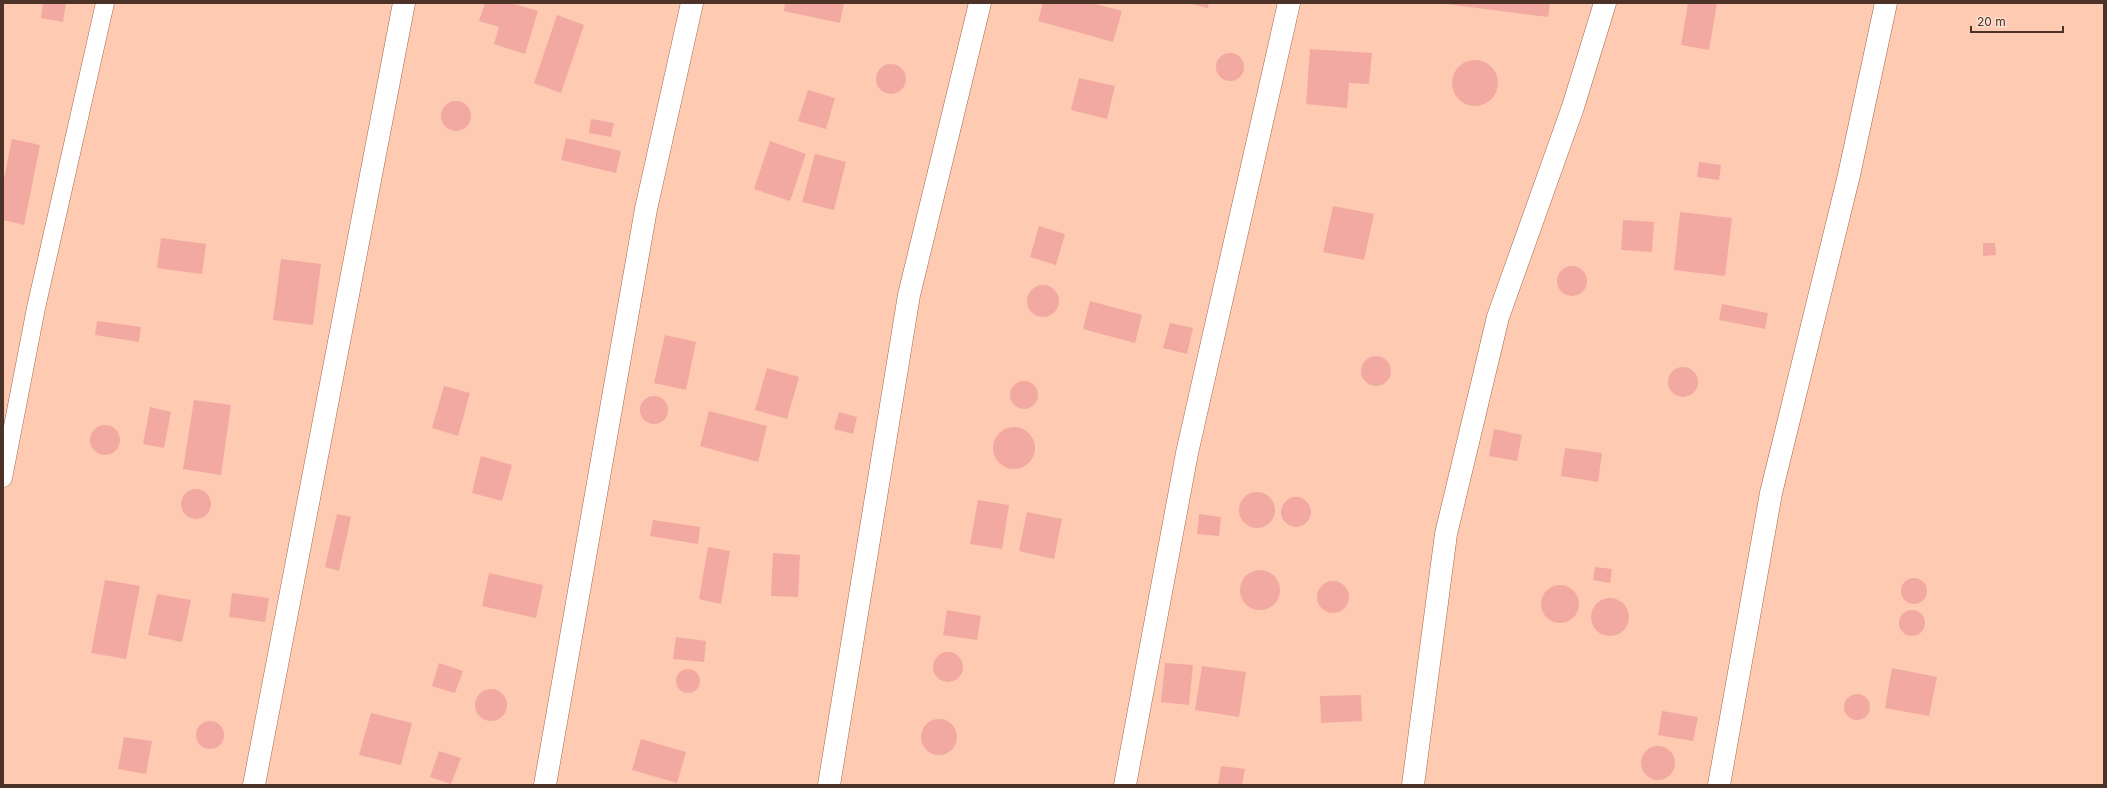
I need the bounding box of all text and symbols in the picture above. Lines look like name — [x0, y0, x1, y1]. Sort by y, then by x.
scale bar — [1971, 8, 2063, 34]
text: 20 m — [1977, 14, 2006, 29]

